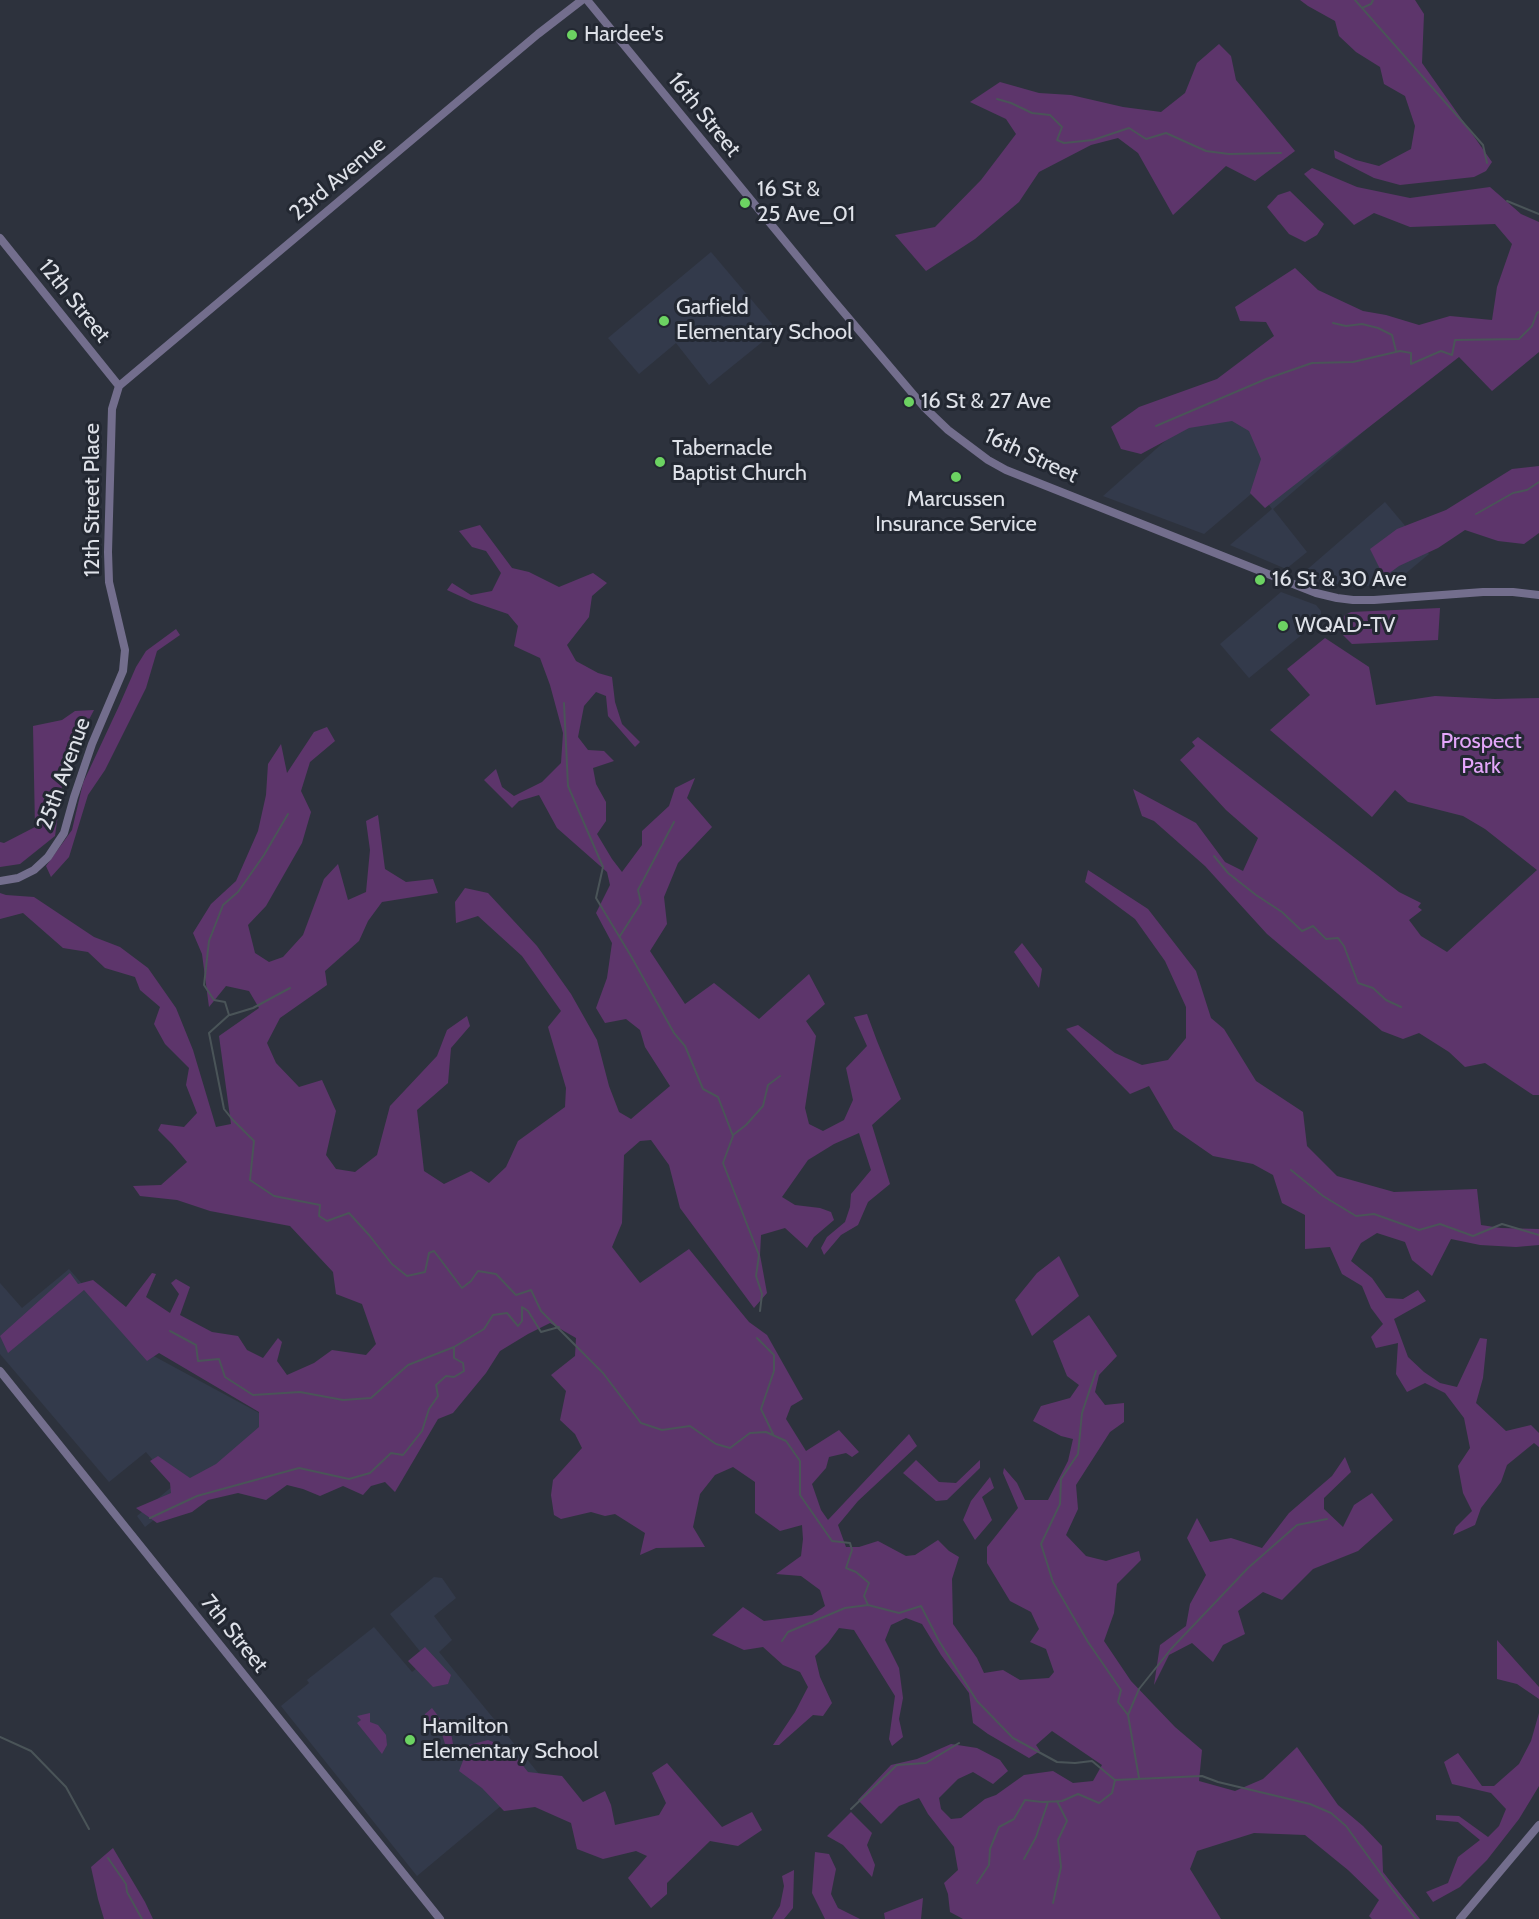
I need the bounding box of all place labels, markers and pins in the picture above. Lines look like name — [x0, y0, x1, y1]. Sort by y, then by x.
place label: Hardee's — [584, 22, 664, 48]
marker: Hardee's — [565, 28, 579, 42]
place label: 16 St & 25 Ave_01 — [757, 177, 855, 228]
marker: 16 St & 25 Ave_01 — [738, 196, 752, 210]
place label: Garfield Elementary School — [676, 295, 852, 346]
marker: Garfield Elementary School — [657, 314, 671, 328]
place label: 16 St & 27 Ave — [921, 389, 1051, 415]
marker: 16 St & 27 Ave — [902, 395, 916, 409]
place label: Tabernacle Baptist Church — [672, 436, 807, 488]
marker: Tabernacle Baptist Church — [653, 455, 667, 469]
marker: Marcussen Insurance Service — [949, 470, 963, 484]
place label: Marcussen Insurance Service — [875, 487, 1037, 538]
place label: 16 St & 30 Ave — [1272, 567, 1407, 593]
marker: 16 St & 30 Ave — [1253, 573, 1267, 587]
place label: WQAD-TV — [1295, 613, 1395, 639]
marker: WQAD-TV — [1276, 619, 1290, 633]
place label: Hamilton Elementary School — [422, 1714, 598, 1766]
marker: Hamilton Elementary School — [403, 1733, 417, 1747]

